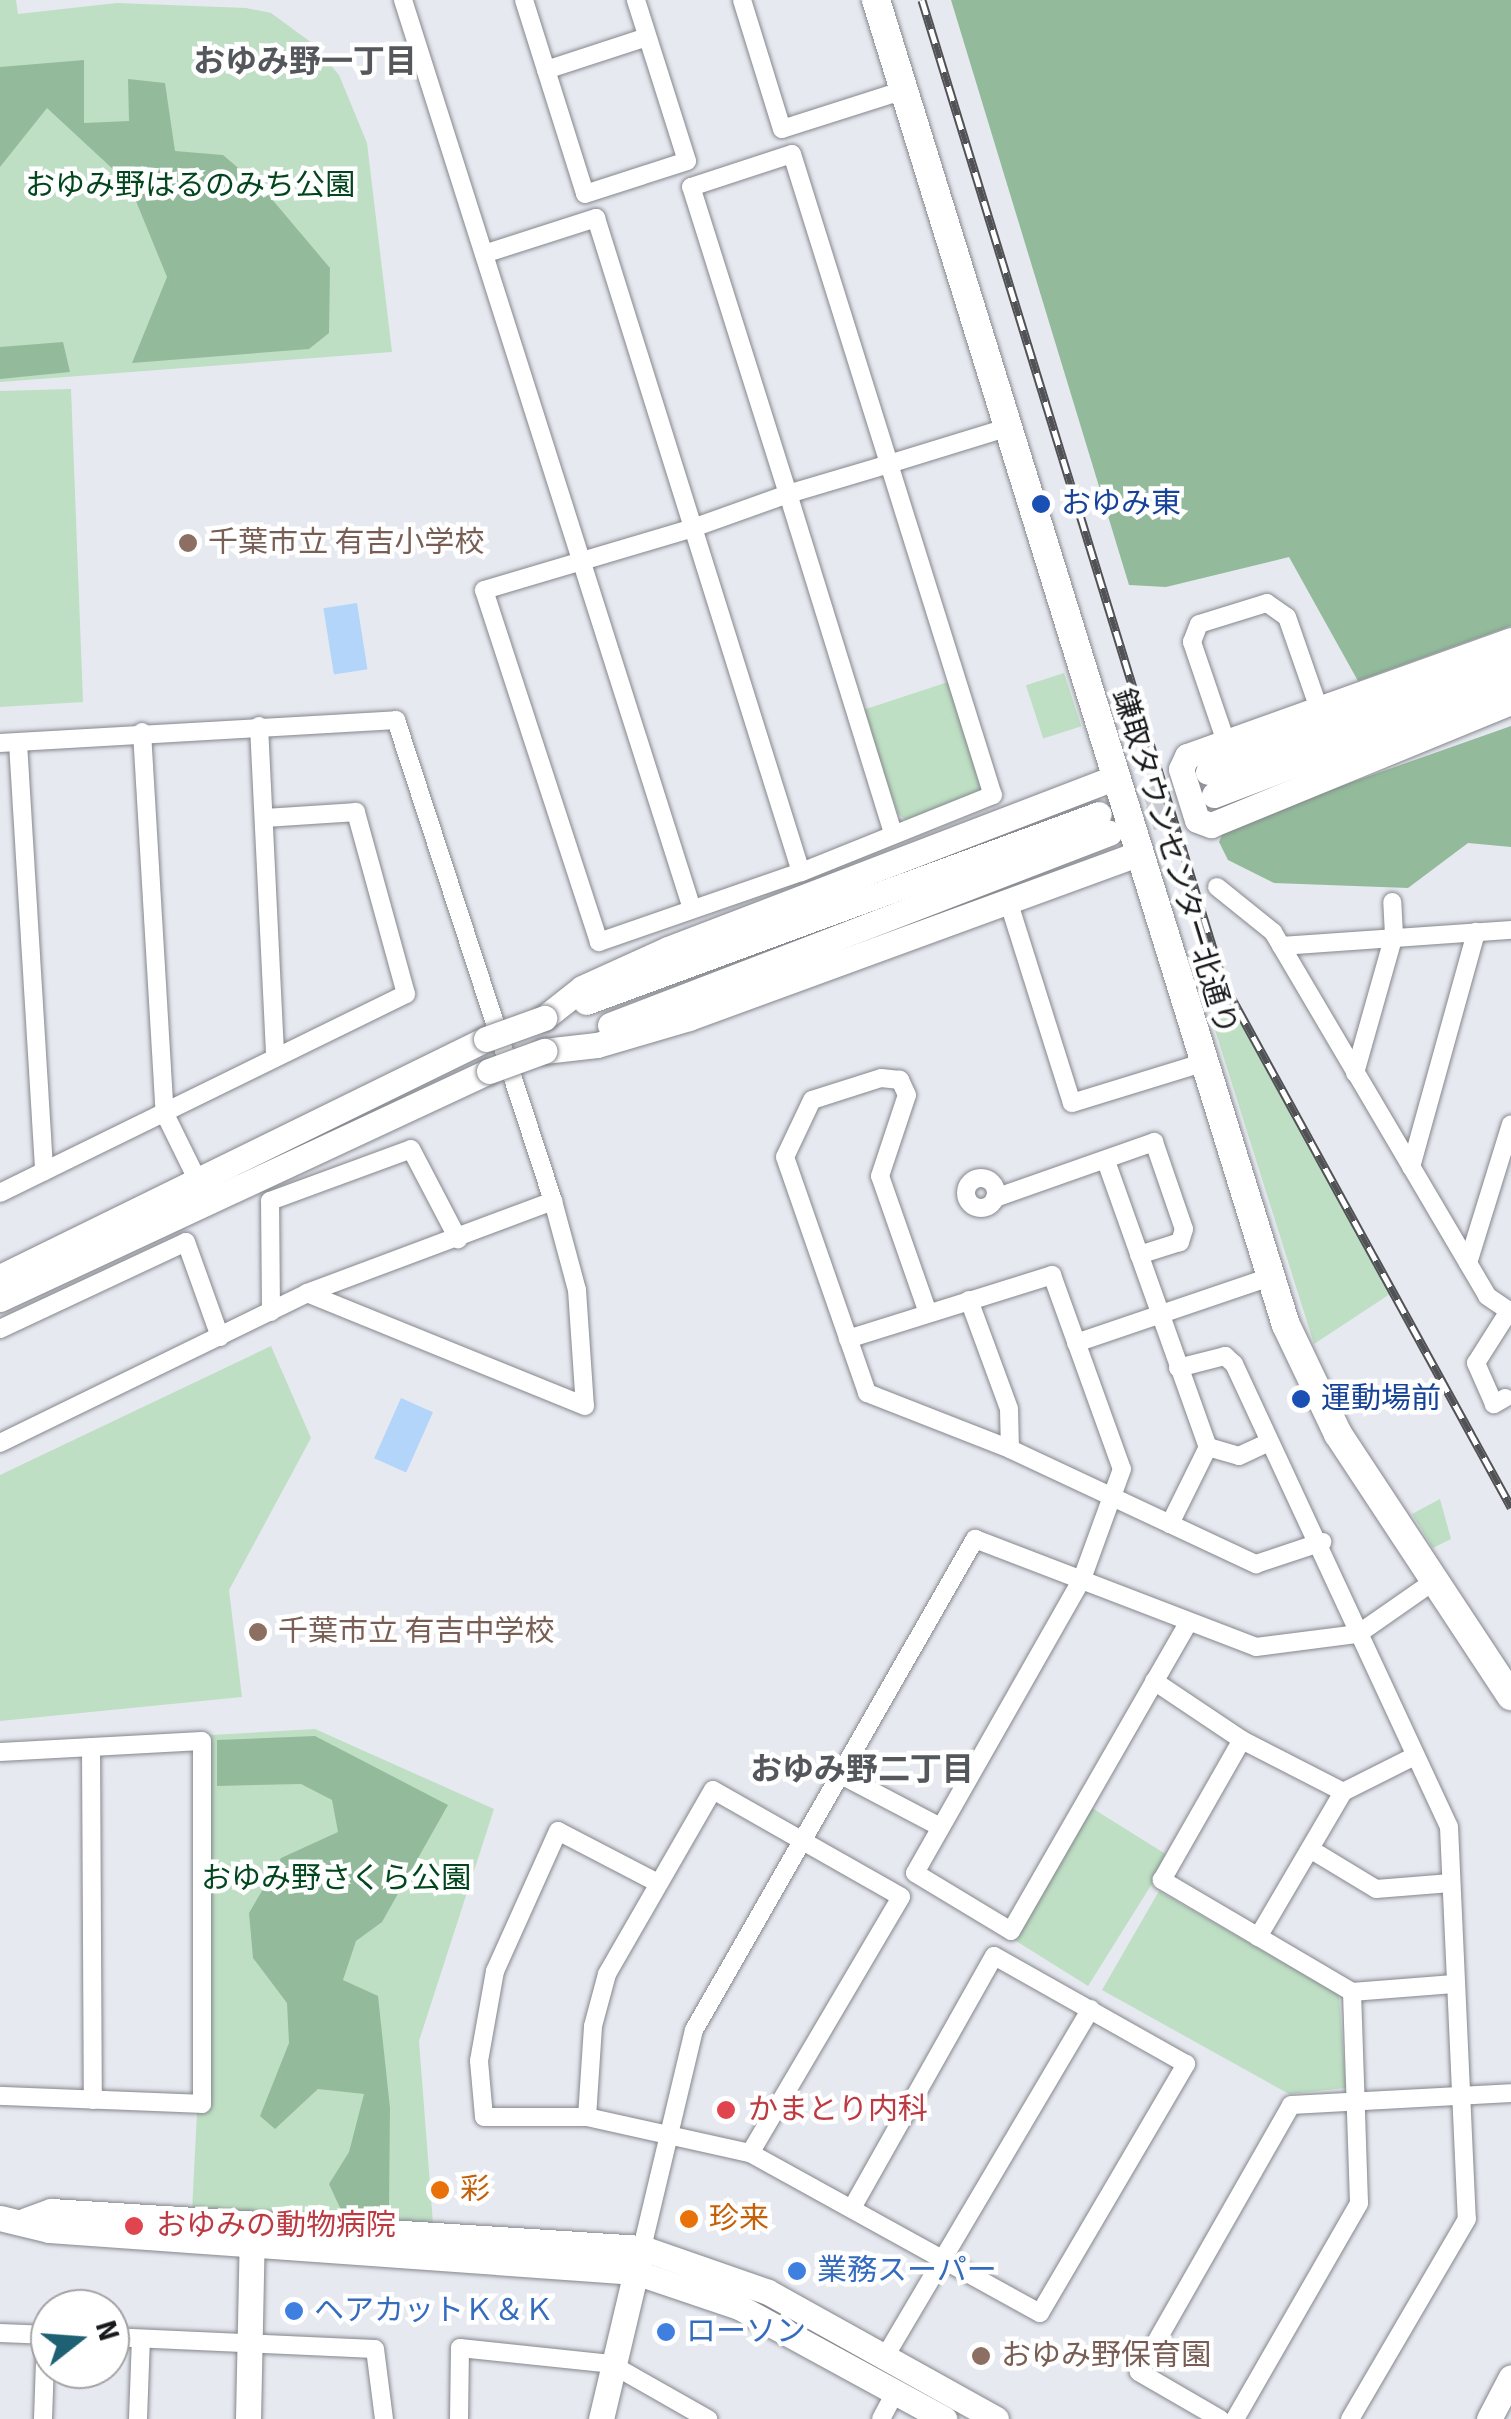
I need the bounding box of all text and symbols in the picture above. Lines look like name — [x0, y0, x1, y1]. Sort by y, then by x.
district label: おゆみ野一丁目 — [193, 43, 417, 81]
park label: おゆみ野はるのみち公園 — [25, 168, 355, 204]
place label: おゆみ東 — [1061, 486, 1181, 522]
marker: おゆみ東 — [1030, 493, 1052, 515]
place label: 千葉市立 有吉小学校 — [208, 525, 485, 561]
marker: 千葉市立 有吉小学校 — [177, 532, 199, 554]
street label: 鎌取タウンセンター北通り — [1104, 685, 1244, 1039]
place label: 運動場前 — [1321, 1381, 1441, 1417]
marker: 運動場前 — [1290, 1388, 1312, 1410]
place label: 千葉市立 有吉中学校 — [278, 1614, 555, 1650]
marker: 千葉市立 有吉中学校 — [247, 1621, 269, 1643]
district label: おゆみ野二丁目 — [750, 1751, 974, 1789]
park label: おゆみ野さくら公園 — [201, 1861, 471, 1897]
place label: かまとり内科 — [748, 2092, 928, 2128]
marker: かまとり内科 — [713, 2097, 739, 2123]
place label: 彩 — [460, 2172, 490, 2208]
marker: 彩 — [429, 2179, 451, 2201]
place label: 珍来 — [709, 2201, 769, 2237]
place label: おゆみの動物病院 — [156, 2208, 396, 2244]
marker: 珍来 — [678, 2208, 700, 2230]
marker: おゆみの動物病院 — [121, 2213, 147, 2239]
place label: 業務スーパー — [817, 2253, 997, 2289]
marker: 業務スーパー — [786, 2260, 808, 2282]
north arrow — [30, 2289, 130, 2389]
place label: ヘアカットＫ＆Ｋ — [314, 2293, 554, 2329]
marker: ヘアカットＫ＆Ｋ — [283, 2300, 305, 2322]
place label: ローソン — [686, 2314, 806, 2350]
text: N — [88, 2317, 126, 2345]
marker: ローソン — [655, 2321, 677, 2343]
place label: おゆみ野保育園 — [1001, 2338, 1211, 2374]
marker: おゆみ野保育園 — [970, 2345, 992, 2367]

